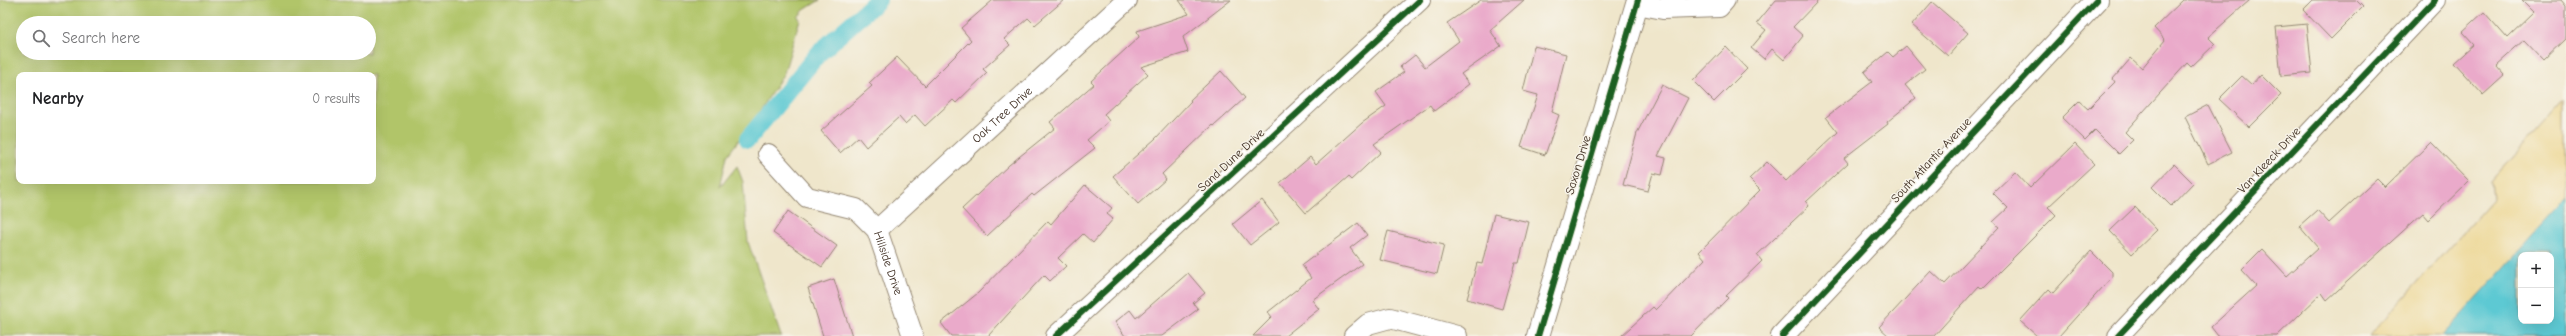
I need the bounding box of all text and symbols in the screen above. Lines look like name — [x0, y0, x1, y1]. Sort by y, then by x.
search box — [16, 16, 376, 60]
icon: search — [30, 27, 52, 49]
text: Search here — [62, 29, 140, 47]
street label: Oak Tree Drive — [969, 84, 1035, 146]
text: Nearby — [32, 89, 83, 108]
text: 0 results — [312, 91, 360, 106]
street label: South Atlantic Avenue — [1888, 115, 1974, 205]
street label: Van Kleeck Drive — [2235, 124, 2303, 196]
street label: Sand Dune Drive — [1195, 126, 1267, 194]
street label: Saxon Drive — [1562, 134, 1594, 196]
street label: Hillside Drive — [871, 229, 906, 297]
map controls — [2518, 252, 2554, 324]
button: + — [2518, 252, 2554, 288]
button: − — [2518, 288, 2554, 324]

